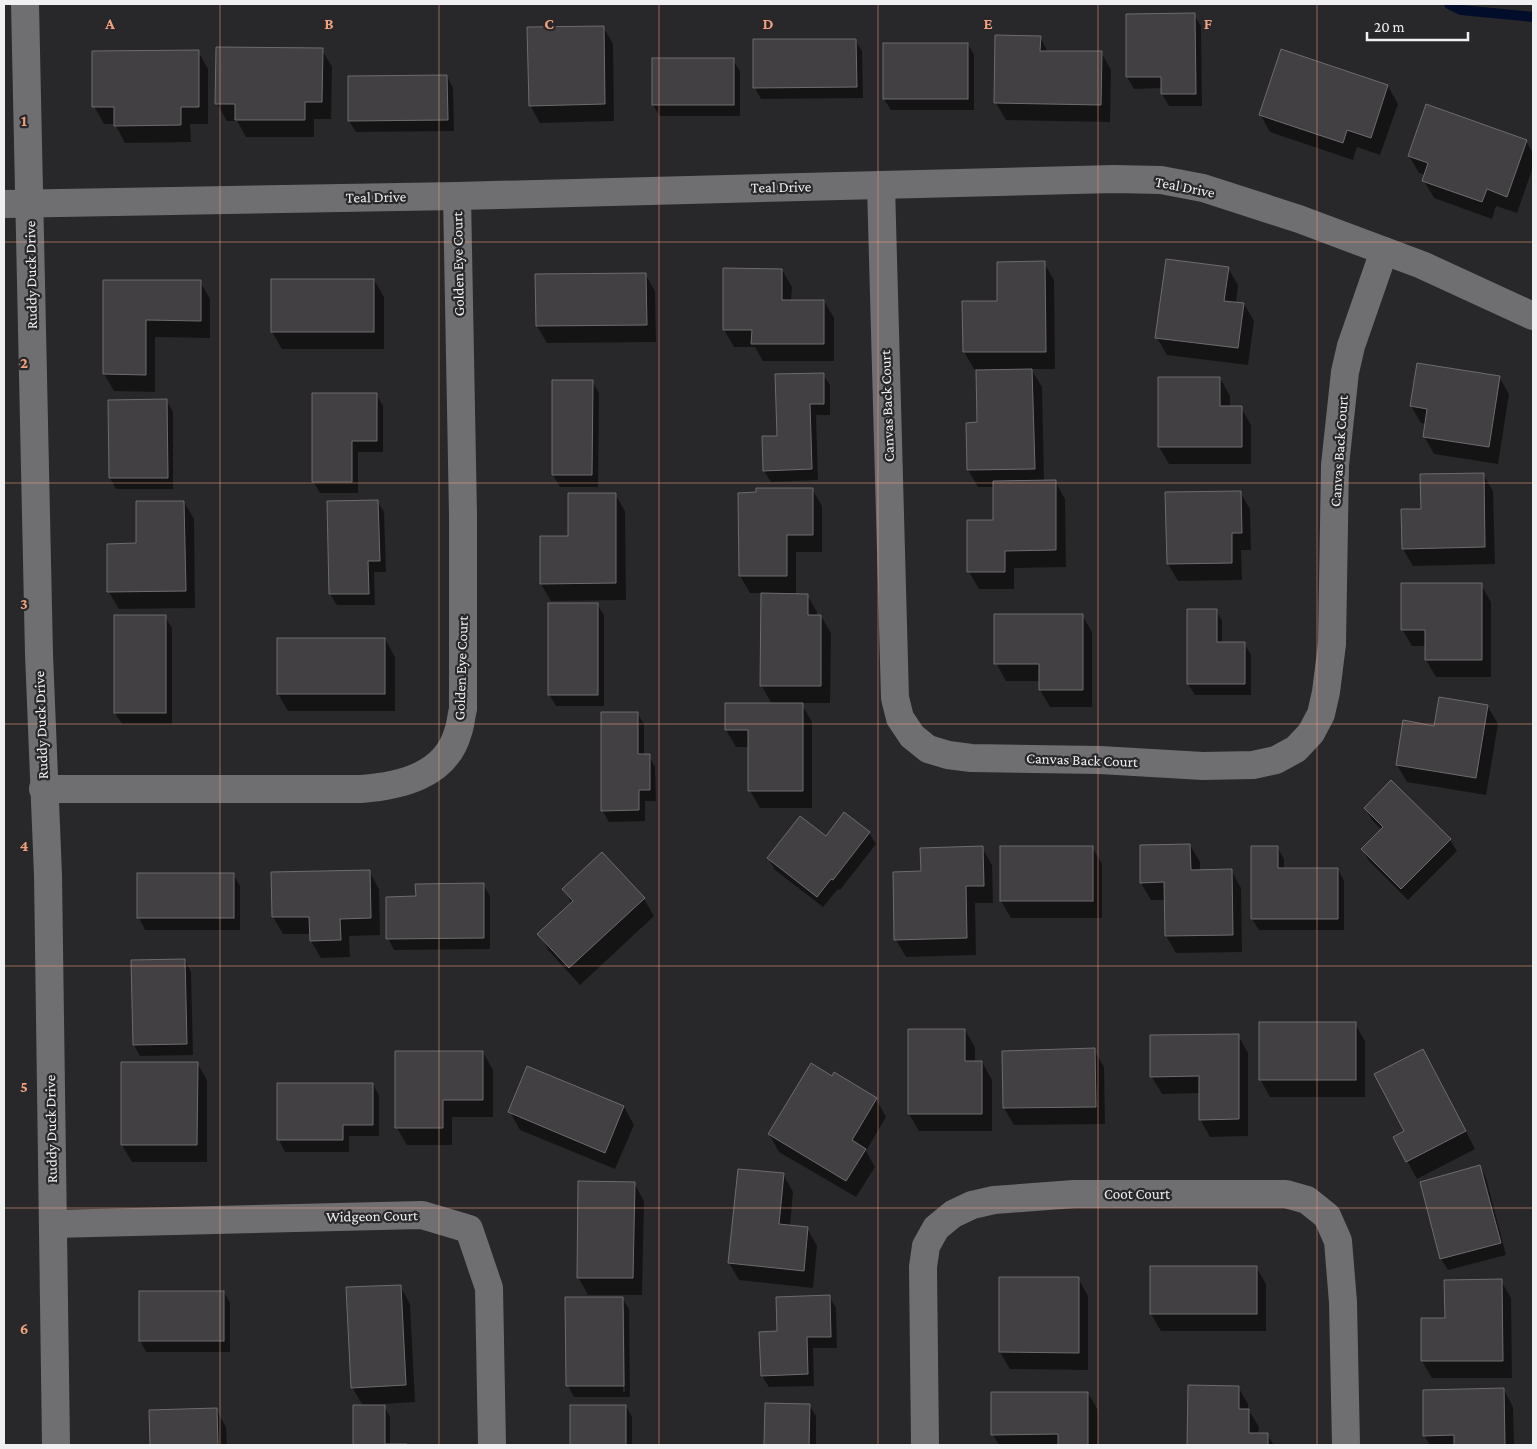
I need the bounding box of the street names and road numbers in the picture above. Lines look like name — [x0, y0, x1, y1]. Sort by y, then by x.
street label: Teal Drive — [1154, 173, 1217, 201]
street label: Teal Drive — [751, 178, 812, 196]
street label: Teal Drive — [346, 188, 407, 206]
street label: Golden Eye Court — [449, 210, 468, 316]
street label: Ruddy Duck Drive — [22, 220, 41, 329]
street label: Canvas Back Court — [877, 349, 897, 462]
street label: Canvas Back Court — [1327, 394, 1351, 507]
street label: Golden Eye Court — [451, 614, 472, 721]
street label: Ruddy Duck Drive — [31, 670, 52, 779]
street label: Canvas Back Court — [1026, 750, 1139, 770]
street label: Ruddy Duck Drive — [42, 1074, 61, 1183]
street label: Coot Court — [1104, 1186, 1171, 1202]
street label: Widgeon Court — [326, 1207, 419, 1226]

